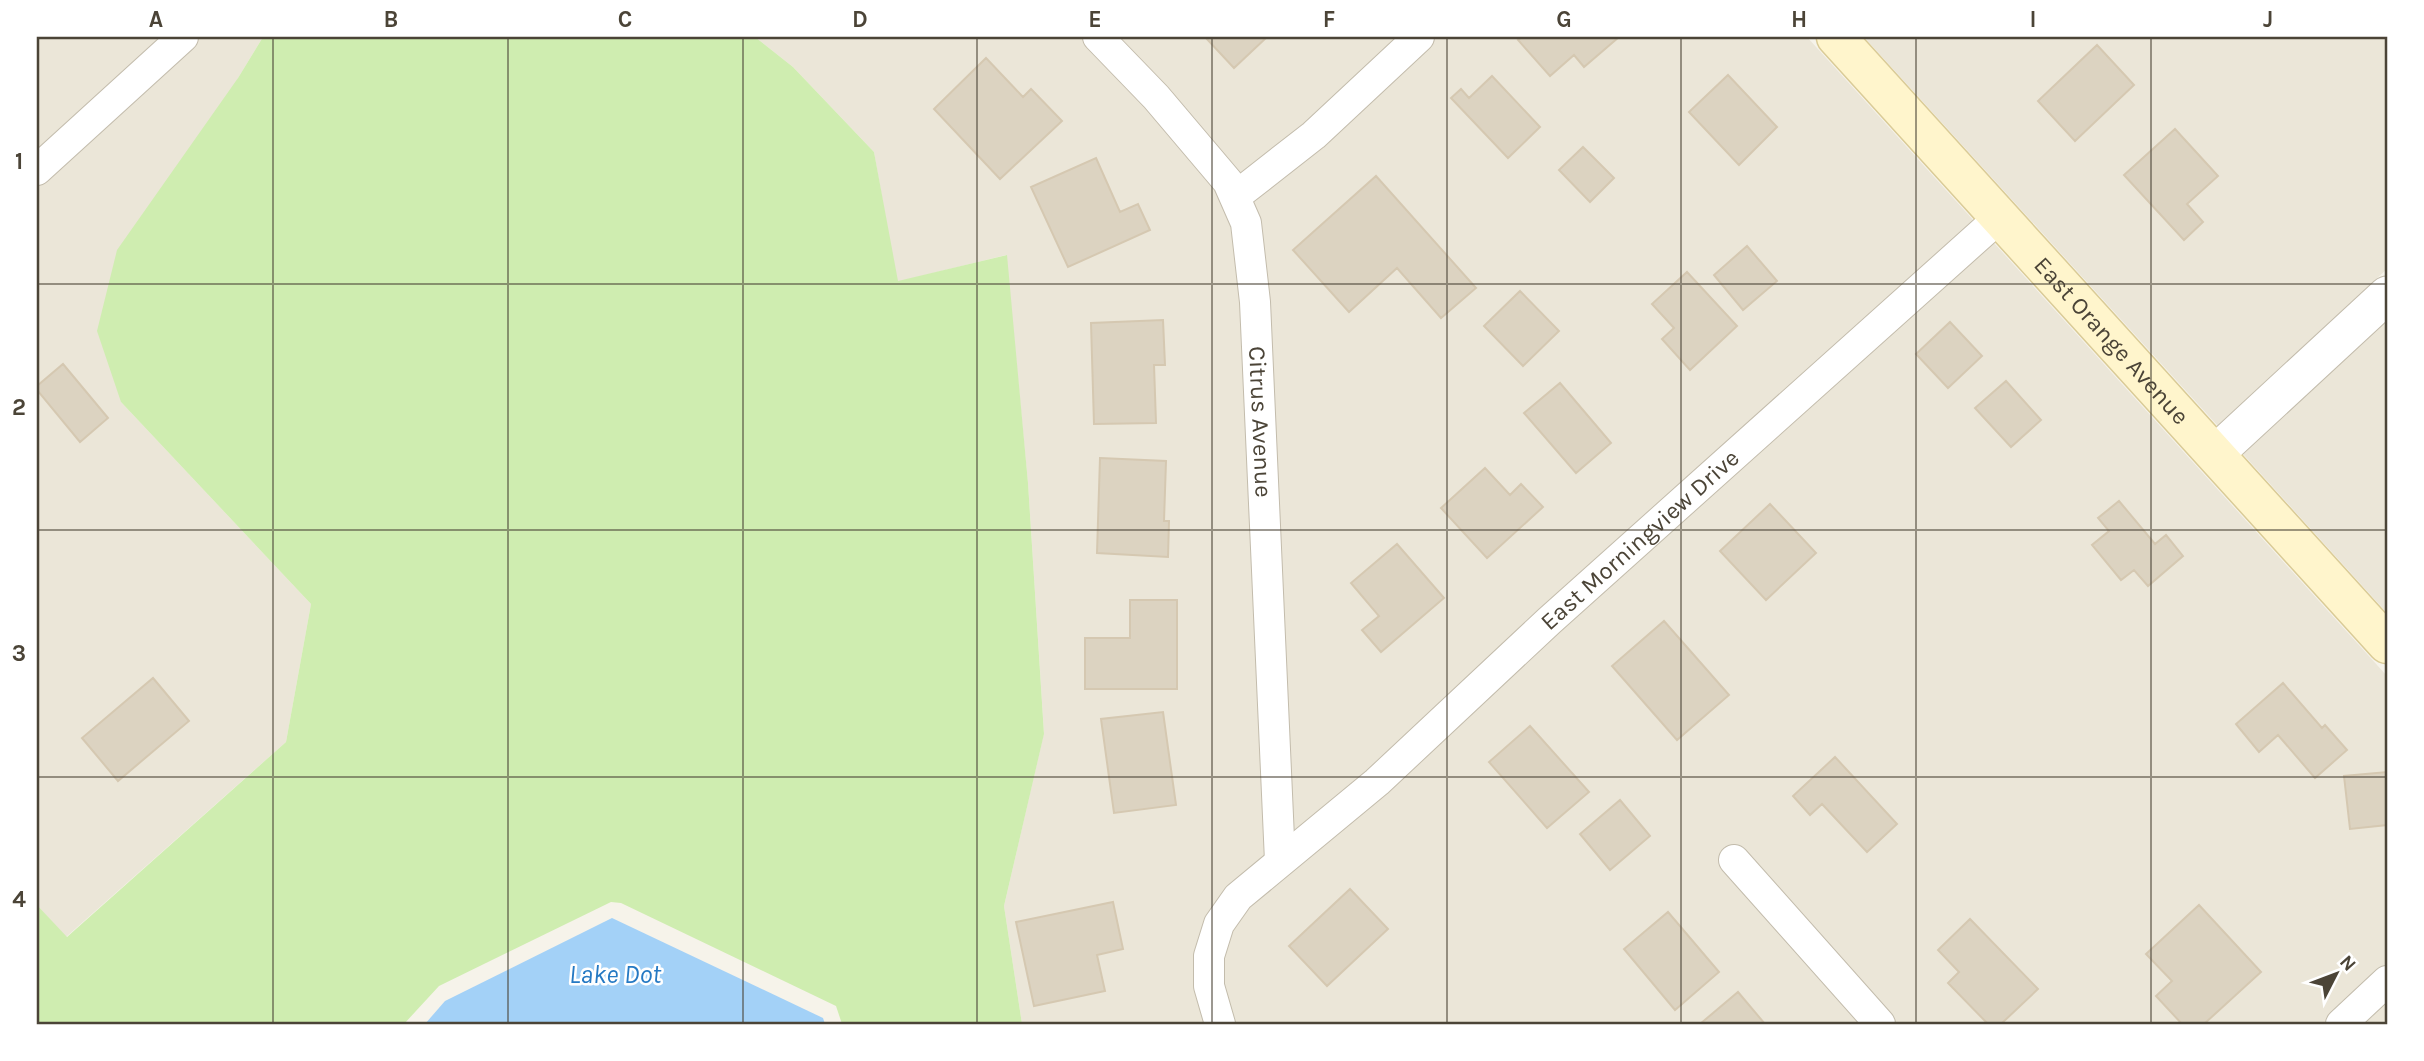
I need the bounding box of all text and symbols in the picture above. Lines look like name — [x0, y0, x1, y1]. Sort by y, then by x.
text: A — [149, 6, 163, 33]
text: B — [384, 6, 398, 33]
text: C — [618, 6, 632, 33]
text: D — [852, 6, 868, 33]
text: E — [1088, 6, 1102, 33]
text: F — [1323, 6, 1335, 33]
text: G — [1556, 6, 1572, 33]
text: H — [1791, 6, 1807, 33]
text: I — [2029, 6, 2037, 33]
text: J — [2263, 6, 2273, 33]
text: 1 — [15, 148, 23, 175]
street label: East Orange Avenue — [2028, 251, 2195, 430]
street label: Citrus Avenue — [1243, 345, 1278, 498]
text: 2 — [12, 394, 26, 421]
street label: East Morningview Drive — [1535, 444, 1745, 636]
text: 3 — [12, 640, 26, 667]
text: 4 — [12, 886, 26, 913]
north arrow — [2302, 939, 2372, 1009]
text: N — [2335, 951, 2361, 976]
water label: Lake Dot — [569, 959, 662, 990]

